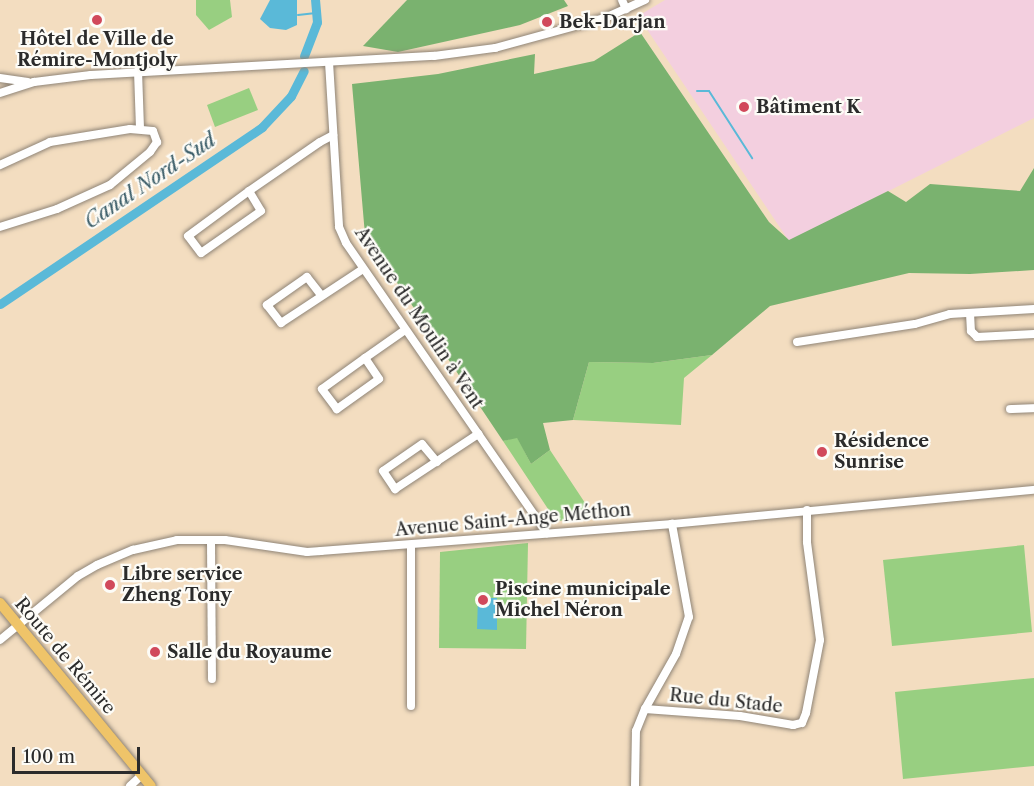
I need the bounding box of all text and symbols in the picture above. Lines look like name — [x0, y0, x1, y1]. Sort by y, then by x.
place label: Bek-Darjan — [559, 11, 666, 33]
marker: Hôtel de Ville de Rémire-Montjoly — [90, 13, 104, 27]
marker: Bek-Darjan — [540, 15, 554, 29]
place label: Hôtel de Ville de Rémire-Montjoly — [17, 29, 177, 72]
place label: Bâtiment K — [756, 96, 861, 118]
marker: Bâtiment K — [737, 100, 751, 114]
water label: Canal Nord-Sud — [80, 128, 220, 234]
street label: Avenue du Moulin à Vent — [350, 223, 488, 413]
place label: Résidence Sunrise — [834, 431, 929, 474]
marker: Résidence Sunrise — [815, 445, 829, 459]
street label: Avenue Saint-Ange Méthon — [394, 499, 632, 541]
place label: Libre service Zheng Tony — [122, 564, 242, 606]
marker: Libre service Zheng Tony — [103, 578, 117, 592]
place label: Piscine municipale Michel Néron — [495, 579, 671, 622]
marker: Piscine municipale Michel Néron — [476, 593, 490, 607]
street label: Route de Rémire — [10, 594, 120, 718]
place label: Salle du Royaume — [167, 641, 332, 663]
marker: Salle du Royaume — [148, 645, 162, 659]
street label: Rue du Stade — [668, 684, 784, 718]
scale bar — [15, 735, 142, 773]
text: 100 m — [23, 746, 75, 768]

